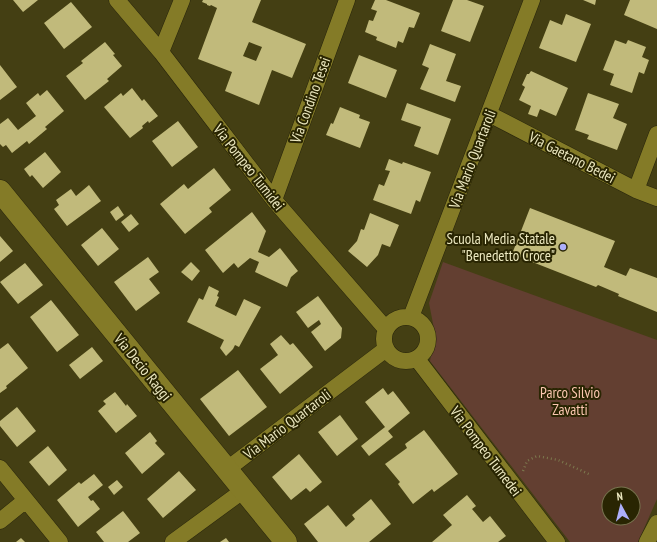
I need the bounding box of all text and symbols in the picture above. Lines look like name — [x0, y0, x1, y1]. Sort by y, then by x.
street label: Via Condino Tesei — [285, 54, 334, 147]
street label: Via Mario Quartaroli — [444, 107, 500, 212]
street label: Via Pompeo Tumidei — [209, 119, 289, 214]
street label: Via Gaetano Bedei — [525, 127, 618, 187]
place label: Scuola Media Statale "Benedetto Croce" — [447, 229, 555, 265]
marker: Scuola Media Statale "Benedetto Croce" — [558, 242, 568, 252]
street label: Via Decio Raggi — [109, 329, 176, 404]
park label: Parco Silvio Zavatti — [540, 383, 600, 419]
street label: Via Mario Quartaroli — [239, 385, 335, 464]
street label: Via Pompeo Tumedei — [445, 401, 526, 500]
north arrow — [601, 486, 641, 526]
text: N — [616, 489, 624, 503]

